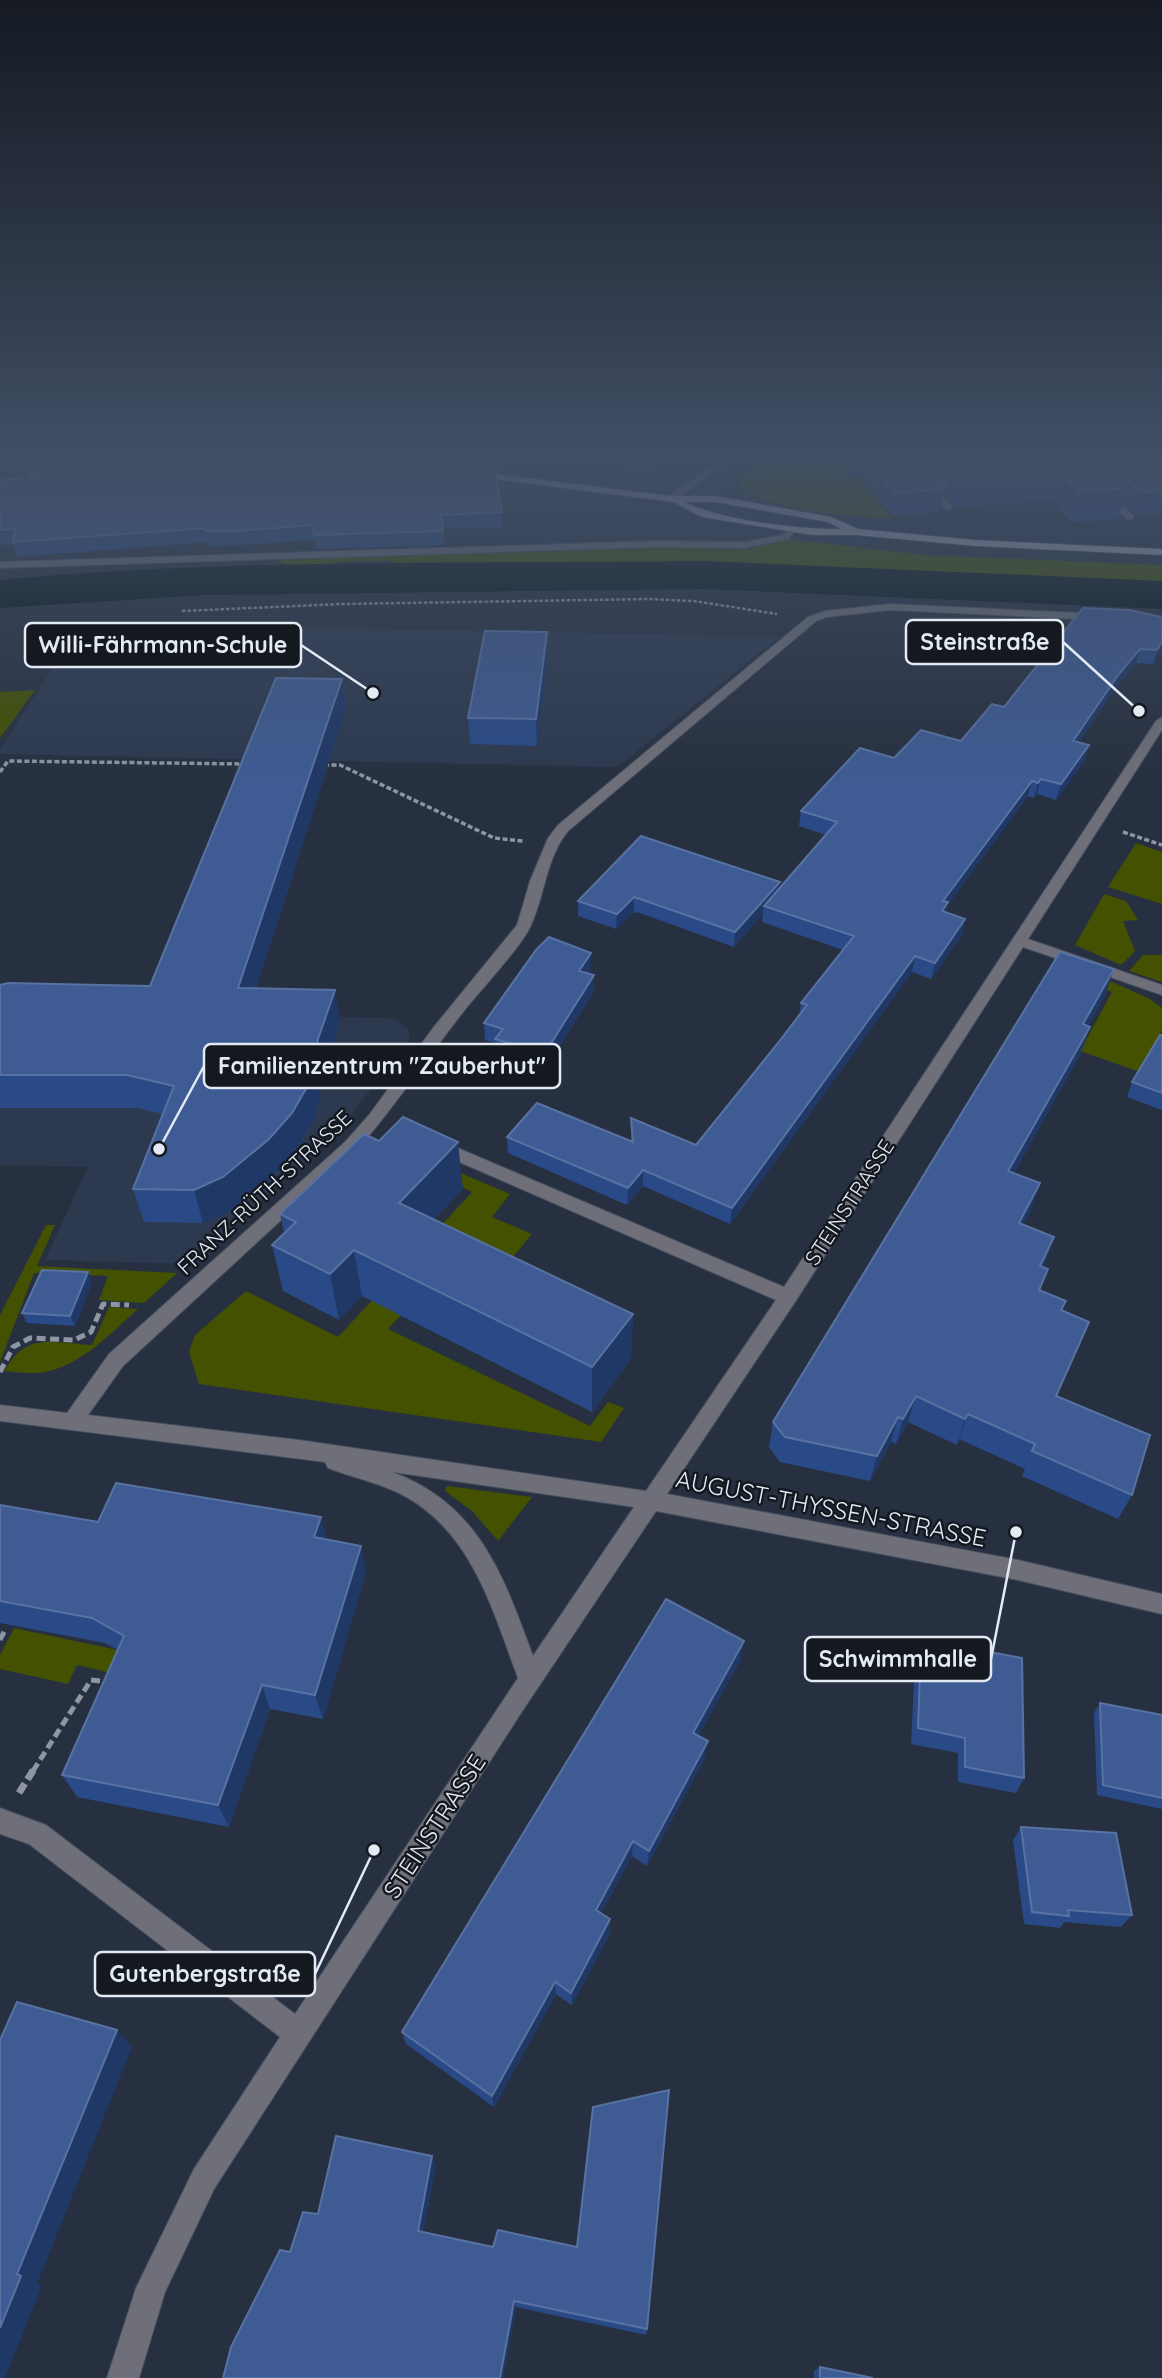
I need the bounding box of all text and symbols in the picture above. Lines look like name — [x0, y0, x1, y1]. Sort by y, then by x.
callout: Steinstraße — [906, 620, 1063, 664]
callout: Willi-Fährmann-Schule — [25, 623, 301, 667]
text: Steinstraße — [920, 627, 1050, 656]
text: Willi-Fährmann-Schule — [39, 630, 287, 659]
callout: Familienzentrum "Zauberhut" — [204, 1044, 560, 1088]
text: Familienzentrum "Zauberhut" — [218, 1051, 546, 1080]
street label: FRANZ-RÜTH-STRASSE — [171, 1104, 357, 1280]
street label: STEINSTRASSE — [799, 1134, 899, 1270]
street label: AUGUST-THYSSEN-STRASSE — [673, 1463, 989, 1553]
callout: Schwimmhalle — [805, 1637, 991, 1681]
text: Schwimmhalle — [819, 1644, 977, 1673]
street label: STEINSTRASSE — [376, 1749, 492, 1903]
callout: Gutenbergstraße — [95, 1952, 315, 1996]
text: Gutenbergstraße — [109, 1959, 301, 1988]

